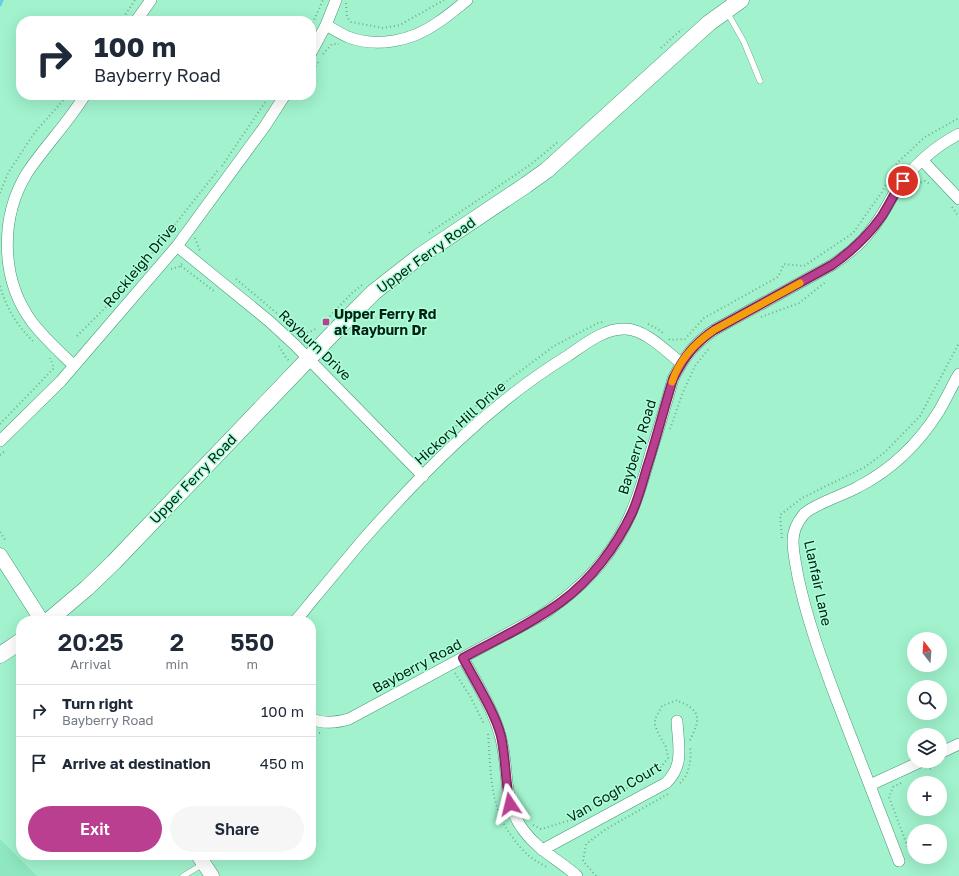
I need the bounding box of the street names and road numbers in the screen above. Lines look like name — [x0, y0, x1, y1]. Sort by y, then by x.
street label: Upper Ferry Road — [373, 213, 478, 296]
street label: Rockleigh Drive — [99, 219, 180, 310]
street label: Rayburn Drive — [276, 306, 355, 383]
street label: Hickory Hill Drive — [411, 377, 509, 468]
street label: Bayberry Road — [614, 397, 659, 496]
street label: Upper Ferry Road — [146, 430, 240, 527]
street label: Llanfair Lane — [801, 539, 836, 627]
street label: Bayberry Road — [369, 635, 464, 696]
street label: Van Gogh Court — [564, 758, 664, 825]

